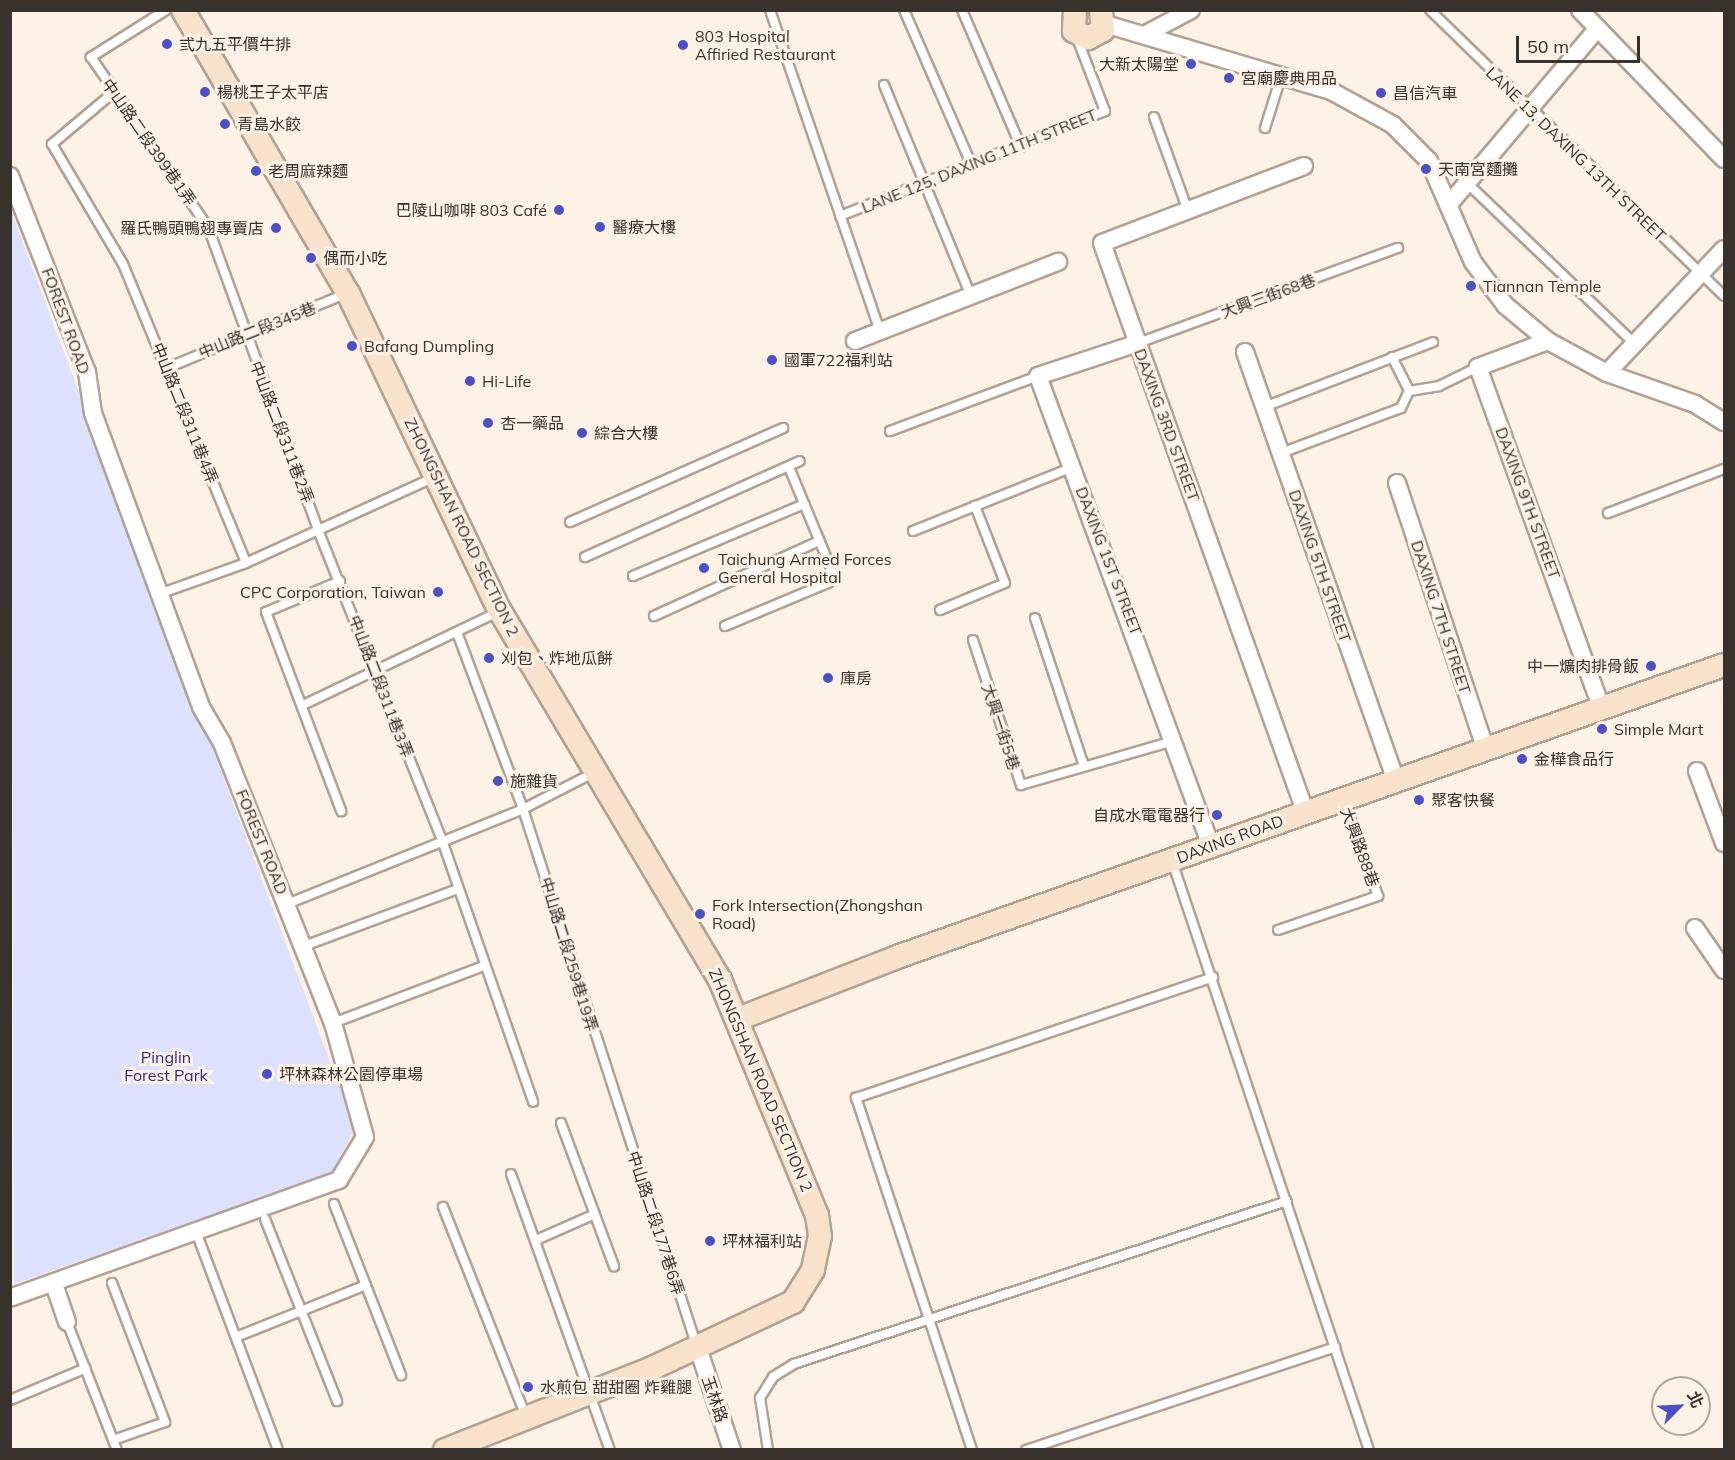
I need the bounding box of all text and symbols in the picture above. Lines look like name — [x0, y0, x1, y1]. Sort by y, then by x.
scale bar — [1519, 24, 1644, 62]
place label: 803 Hospital Affiried Restaurant — [695, 26, 835, 64]
place label: 弎九五平價牛排 — [179, 34, 291, 54]
text: 50 m — [1527, 35, 1569, 58]
marker: 弎九五平價牛排 — [160, 37, 174, 51]
marker: 803 Hospital Affiried Restaurant — [676, 38, 690, 52]
place label: 大新太陽堂 — [1099, 54, 1179, 74]
marker: 大新太陽堂 — [1184, 57, 1198, 71]
street label: LANE 13, DAXING 13TH STREET — [1482, 63, 1670, 245]
place label: 宮廟慶典用品 — [1241, 68, 1337, 88]
marker: 宮廟慶典用品 — [1222, 71, 1236, 85]
street label: 中山路二段399巷1弄 — [98, 75, 200, 209]
place label: 楊桃王子太平店 — [217, 82, 329, 102]
place label: 昌信汽車 — [1393, 83, 1457, 103]
marker: 楊桃王子太平店 — [198, 85, 212, 99]
marker: 昌信汽車 — [1374, 86, 1388, 100]
street label: LANE 125, DAXING 11TH STREET — [859, 105, 1099, 217]
place label: 青島水餃 — [237, 114, 301, 134]
marker: 青島水餃 — [218, 117, 232, 131]
place label: 天南宮麵攤 — [1438, 159, 1518, 179]
place label: 老周麻辣麵 — [268, 161, 348, 181]
marker: 天南宮麵攤 — [1419, 162, 1433, 176]
marker: 老周麻辣麵 — [249, 164, 263, 178]
place label: 巴陵山咖啡 803 Café — [396, 200, 547, 220]
marker: 巴陵山咖啡 803 Café — [552, 203, 566, 217]
place label: 醫療大樓 — [612, 217, 676, 237]
place label: 羅氏鴨頭鴨翅專賣店 — [120, 218, 264, 238]
marker: 醫療大樓 — [593, 220, 607, 234]
marker: 羅氏鴨頭鴨翅專賣店 — [269, 221, 283, 235]
place label: 偶而小吃 — [323, 248, 387, 268]
marker: 偶而小吃 — [304, 251, 318, 265]
street label: FOREST ROAD — [38, 265, 94, 377]
street label: 大興三街68巷 — [1218, 270, 1318, 322]
place label: Tiannan Temple — [1483, 276, 1601, 296]
marker: Tiannan Temple — [1464, 279, 1478, 293]
street label: 中山路二段345巷 — [196, 298, 318, 362]
place label: Bafang Dumpling — [364, 336, 494, 356]
marker: Bafang Dumpling — [345, 339, 359, 353]
street label: 中山路二段311巷4弄 — [148, 340, 222, 486]
street label: DAXING 3RD STREET — [1130, 346, 1204, 504]
place label: 國軍722福利站 — [784, 350, 893, 370]
marker: 國軍722福利站 — [765, 353, 779, 367]
street label: 中山路二段311巷2弄 — [246, 358, 318, 506]
place label: Hi-Life — [482, 371, 531, 391]
marker: Hi-Life — [463, 374, 477, 388]
place label: 杏一藥品 — [500, 413, 564, 433]
street label: ZHONGSHAN ROAD SECTION 2 — [401, 415, 523, 639]
marker: 杏一藥品 — [481, 416, 495, 430]
place label: 綜合大樓 — [594, 423, 658, 443]
street label: DAXING 9TH STREET — [1492, 425, 1564, 581]
marker: 綜合大樓 — [575, 426, 589, 440]
street label: DAXING 1ST STREET — [1072, 484, 1146, 638]
street label: DAXING 5TH STREET — [1285, 487, 1355, 645]
street label: DAXING 7TH STREET — [1407, 538, 1475, 696]
place label: Taichung Armed Forces General Hospital — [718, 549, 892, 587]
marker: Taichung Armed Forces General Hospital — [695, 559, 713, 577]
place label: CPC Corporation, Taiwan — [240, 582, 426, 602]
marker: CPC Corporation, Taiwan — [431, 585, 445, 599]
street label: 中山路二段311巷3弄 — [345, 612, 417, 760]
place label: 刈包、炸地瓜餅 — [501, 648, 613, 668]
marker: 刈包、炸地瓜餅 — [482, 651, 496, 665]
place label: 中一爌肉排骨飯 — [1527, 656, 1639, 676]
marker: 中一爌肉排骨飯 — [1644, 659, 1658, 673]
place label: 庫房 — [840, 668, 872, 688]
marker: 庫房 — [821, 671, 835, 685]
street label: 大興一街5巷 — [978, 681, 1024, 773]
place label: Simple Mart — [1614, 719, 1703, 739]
marker: Simple Mart — [1595, 722, 1609, 736]
place label: 金樺食品行 — [1534, 749, 1614, 769]
marker: 金樺食品行 — [1515, 752, 1529, 766]
place label: 施雜貨 — [510, 771, 558, 791]
marker: 施雜貨 — [491, 774, 505, 788]
street label: FOREST ROAD — [232, 787, 292, 897]
place label: 聚客快餐 — [1431, 790, 1495, 810]
marker: 聚客快餐 — [1412, 793, 1426, 807]
place label: 自成水電電器行 — [1093, 805, 1205, 825]
street label: 大興路88巷 — [1337, 805, 1383, 889]
marker: 自成水電電器行 — [1210, 808, 1224, 822]
street label: DAXING ROAD — [1174, 811, 1286, 867]
street label: 中山路二段259巷19弄 — [536, 875, 602, 1033]
place label: Fork Intersection(Zhongshan Road) — [712, 895, 923, 933]
marker: Fork Intersection(Zhongshan Road) — [693, 907, 707, 921]
street label: ZHONGSHAN ROAD SECTION 2 — [705, 965, 817, 1195]
park label: Pinglin Forest Park — [124, 1047, 208, 1085]
place label: 坪林森林公園停車場 — [279, 1064, 423, 1084]
marker: 坪林森林公園停車場 — [260, 1067, 274, 1081]
street label: 中山路二段177巷6弄 — [624, 1149, 688, 1297]
place label: 坪林福利站 — [722, 1231, 802, 1251]
marker: 坪林福利站 — [703, 1234, 717, 1248]
street label: 玉林路 — [698, 1373, 732, 1425]
north arrow — [1651, 1376, 1711, 1436]
place label: 水煎包 甜甜圈 炸雞腿 — [540, 1377, 692, 1397]
marker: 水煎包 甜甜圈 炸雞腿 — [521, 1380, 535, 1394]
text: 北 — [1683, 1388, 1708, 1411]

